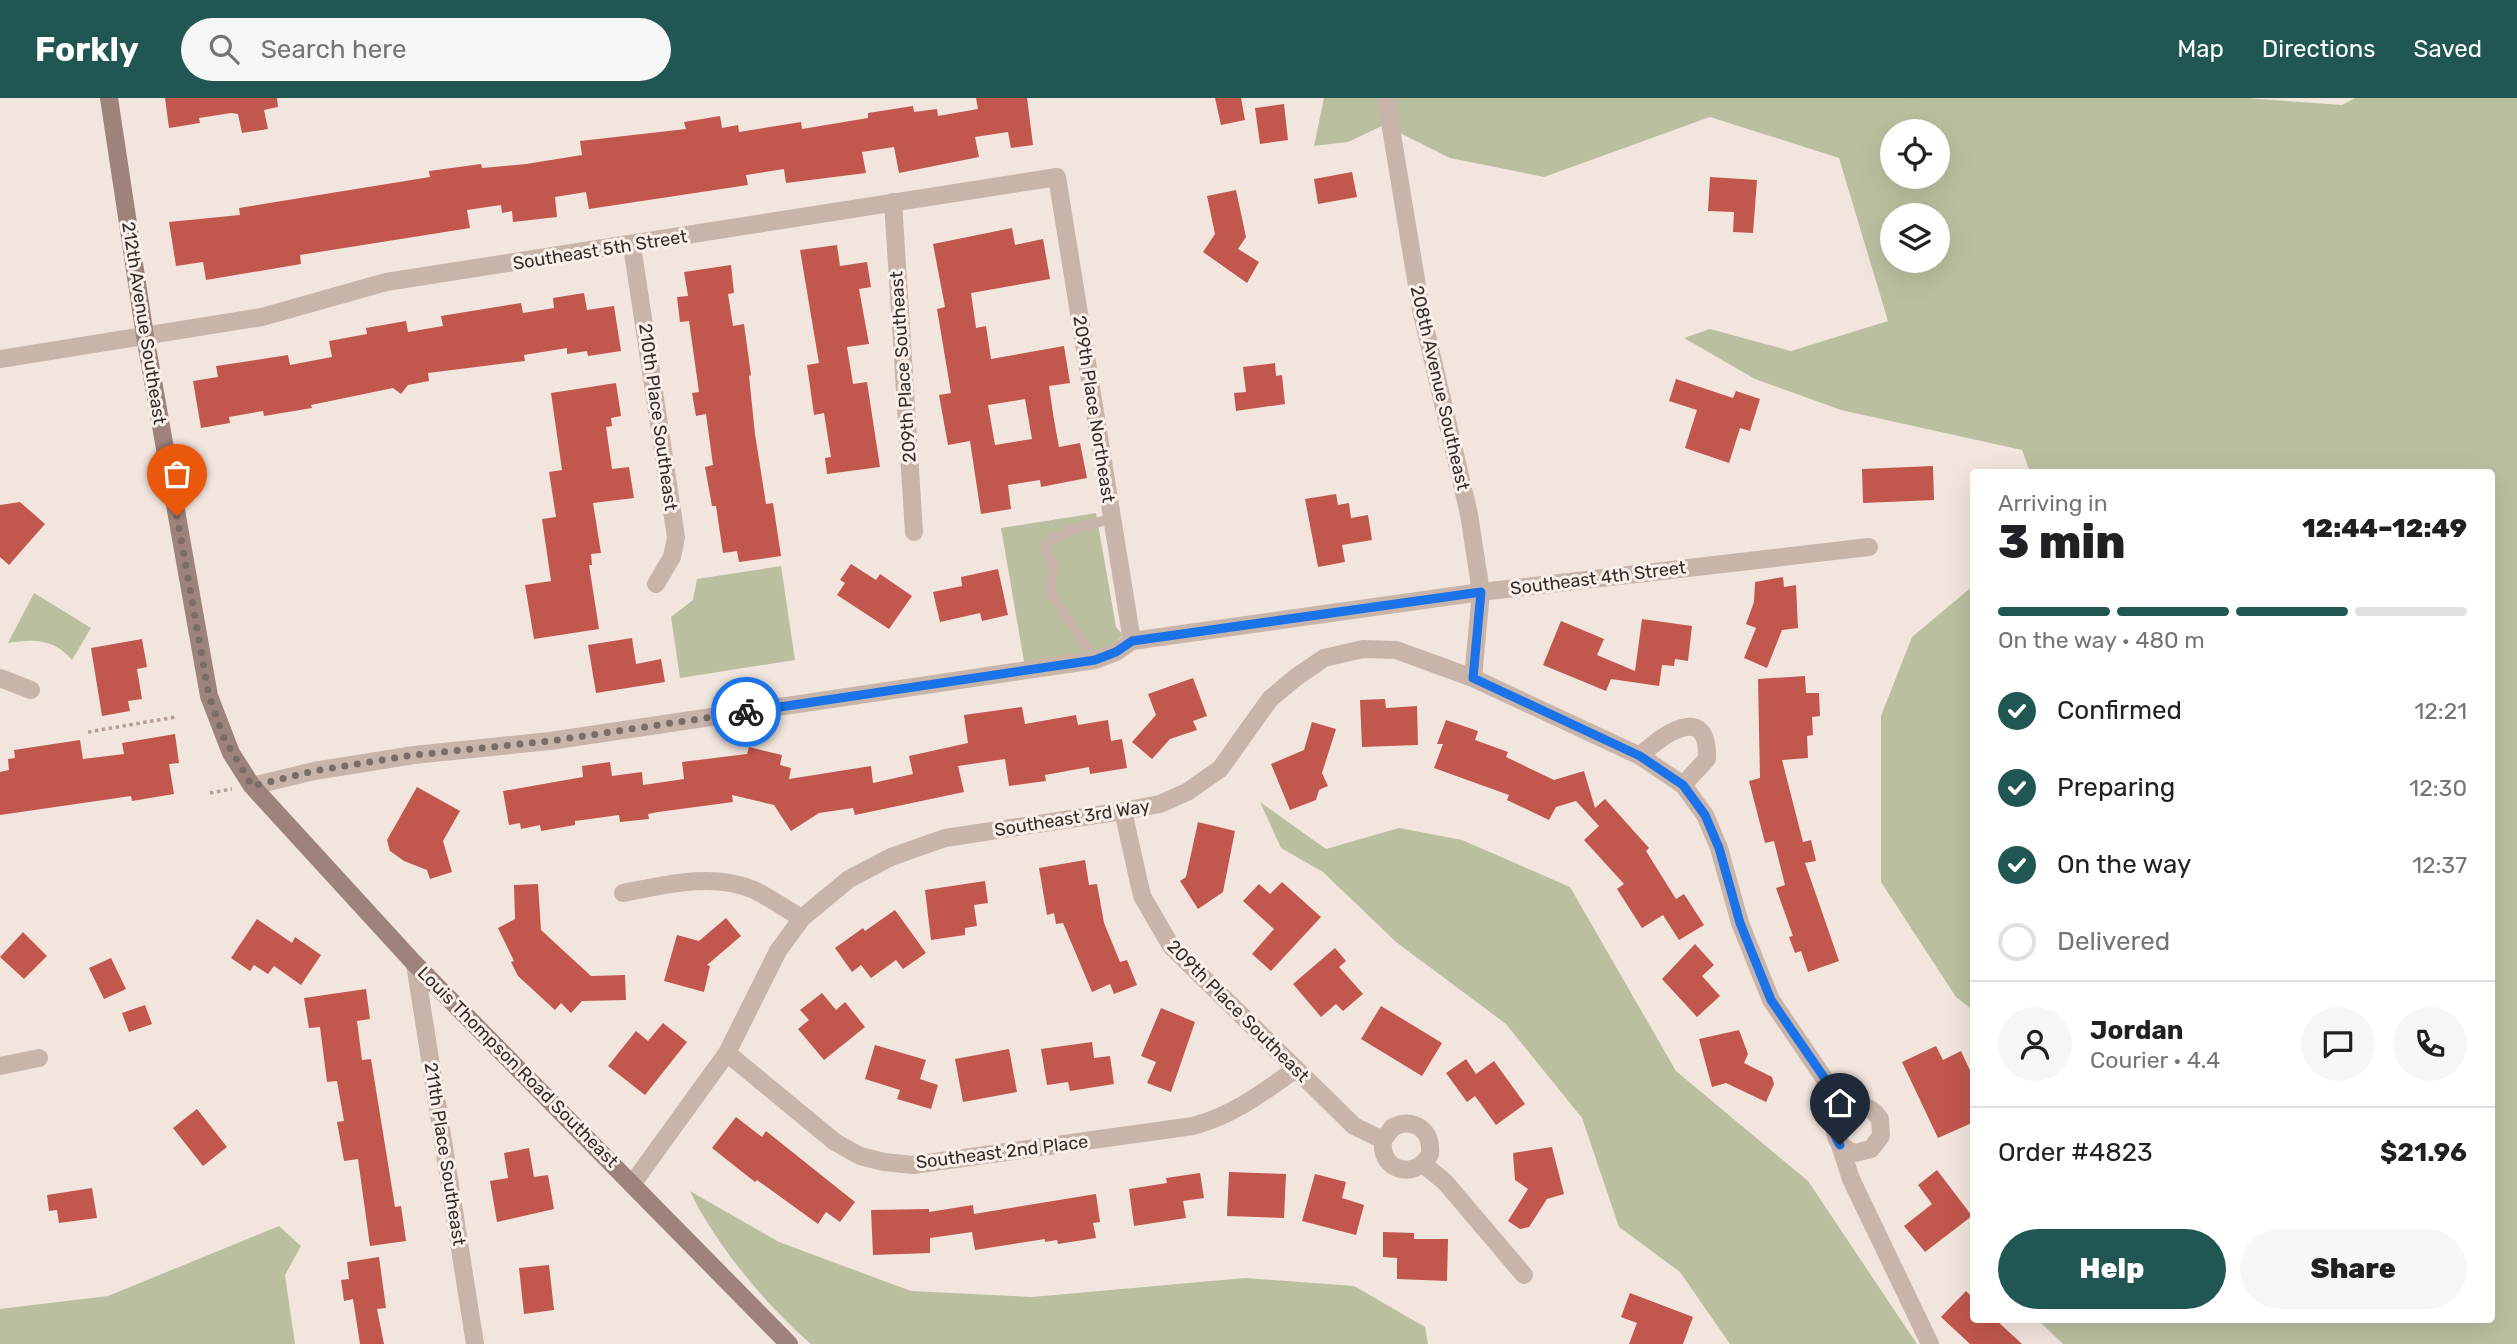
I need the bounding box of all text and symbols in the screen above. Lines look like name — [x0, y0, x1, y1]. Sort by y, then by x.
search box — [181, 18, 671, 81]
text: Forkly — [35, 30, 139, 69]
icon: search — [205, 30, 243, 68]
text: Search here — [261, 34, 407, 65]
text: Map — [2177, 35, 2224, 63]
text: Directions — [2262, 35, 2375, 63]
text: Saved — [2413, 35, 2482, 63]
map controls — [1880, 119, 1950, 273]
button: locate — [1880, 119, 1950, 189]
button: layers — [1880, 203, 1950, 273]
street label: 212th Avenue Southeast — [117, 220, 171, 426]
street label: Southeast 5th Street — [511, 225, 689, 275]
street label: 209th Place Southeast — [885, 270, 921, 464]
street label: 208th Avenue Southeast — [1406, 283, 1474, 493]
street label: 209th Place Northeast — [1068, 314, 1120, 504]
street label: 210th Place Southeast — [634, 322, 682, 512]
pin — [147, 444, 207, 516]
icon: bag — [158, 455, 196, 493]
text: Arriving in — [1998, 489, 2108, 517]
text: 12:44–12:49 — [2302, 513, 2467, 544]
text: 3 min — [1998, 515, 2126, 570]
street label: Southeast 4th Street — [1509, 556, 1687, 600]
text: On the way · 480 m — [1998, 626, 2205, 654]
courier — [711, 677, 781, 747]
icon: check — [1998, 692, 2036, 730]
icon: bike — [727, 693, 765, 731]
text: Confirmed — [2057, 695, 2182, 726]
text: 12:21 — [2414, 697, 2467, 725]
icon: check — [1998, 769, 2036, 807]
text: Preparing — [2057, 772, 2175, 803]
text: 12:30 — [2409, 774, 2467, 802]
street label: Southeast 3rd Way — [993, 795, 1151, 841]
icon: check — [1998, 846, 2036, 884]
text: On the way — [2057, 849, 2191, 880]
text: 12:37 — [2412, 851, 2467, 879]
text: Delivered — [2057, 926, 2170, 957]
street label: 209th Place Southeast — [1162, 935, 1314, 1087]
street label: Louis Thompson Road Southeast — [413, 962, 623, 1172]
button: person — [1998, 1007, 2072, 1081]
button: chat — [2301, 1007, 2375, 1081]
button: phone — [2393, 1007, 2467, 1081]
text: Jordan — [2090, 1015, 2183, 1046]
text: Courier · 4.4 — [2090, 1046, 2220, 1074]
street label: 211th Place Southeast — [420, 1061, 470, 1247]
pin — [1810, 1073, 1870, 1145]
icon: home — [1821, 1084, 1859, 1122]
street label: Southeast 2nd Place — [915, 1131, 1089, 1173]
text: Order #4823 — [1998, 1137, 2153, 1168]
text: $21.96 — [2380, 1137, 2467, 1168]
button: Help — [1998, 1229, 2226, 1309]
button: Share — [2240, 1229, 2467, 1309]

